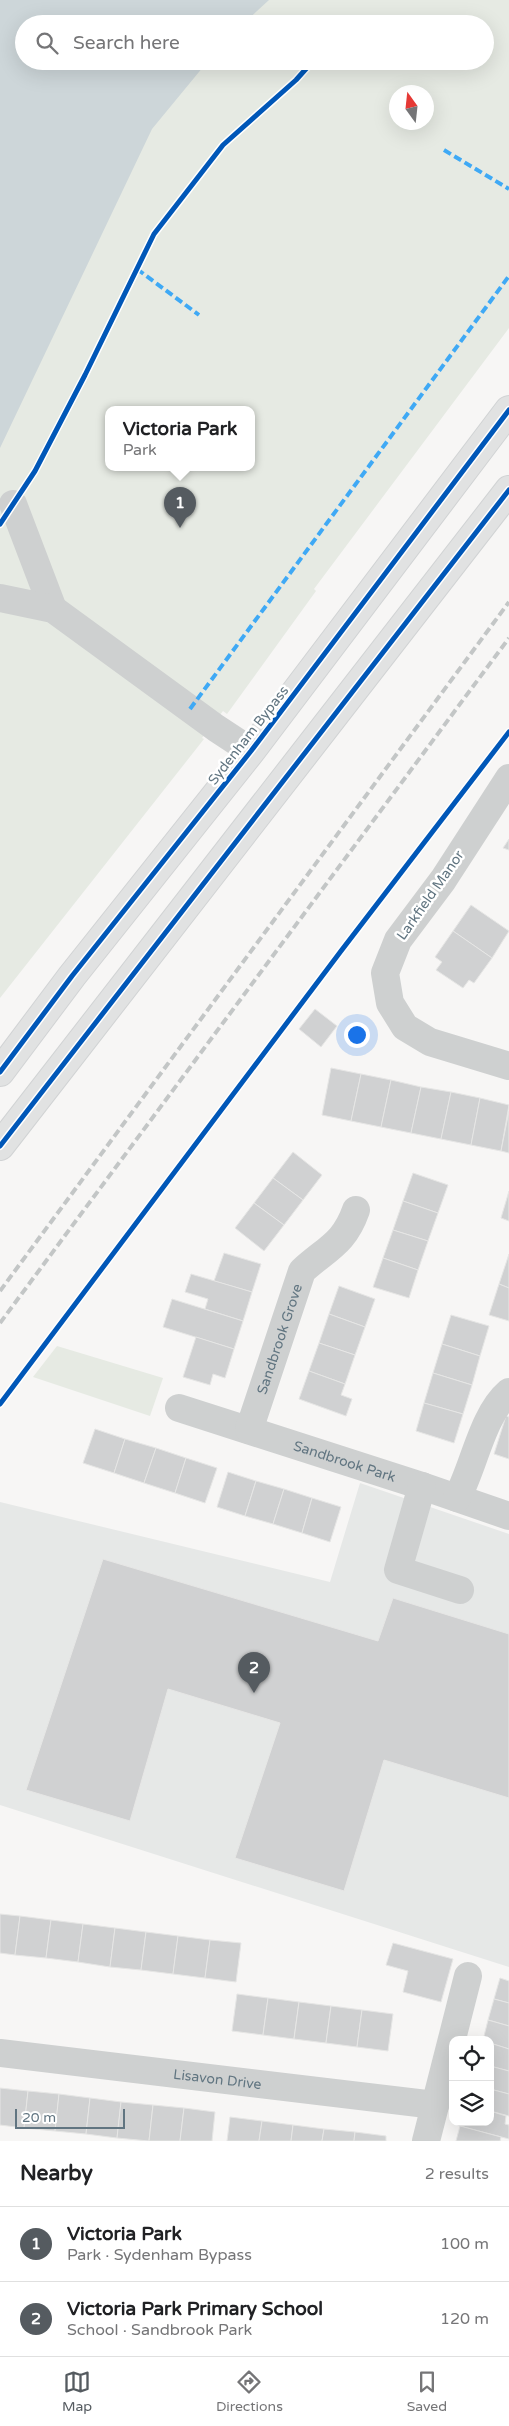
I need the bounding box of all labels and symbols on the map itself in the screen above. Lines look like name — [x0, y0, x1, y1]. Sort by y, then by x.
north arrow — [389, 85, 434, 130]
pin: 1 — [164, 487, 196, 528]
street label: Sydenham Bypass — [204, 682, 292, 788]
street label: Larkfield Manor — [393, 847, 468, 943]
your location — [344, 1022, 370, 1048]
street label: Sandbrook Grove — [253, 1281, 306, 1397]
street label: Sandbrook Park — [291, 1437, 398, 1486]
pin: 2 — [238, 1652, 270, 1693]
street label: Lisavon Drive — [172, 2066, 262, 2093]
scale bar — [15, 2106, 125, 2129]

